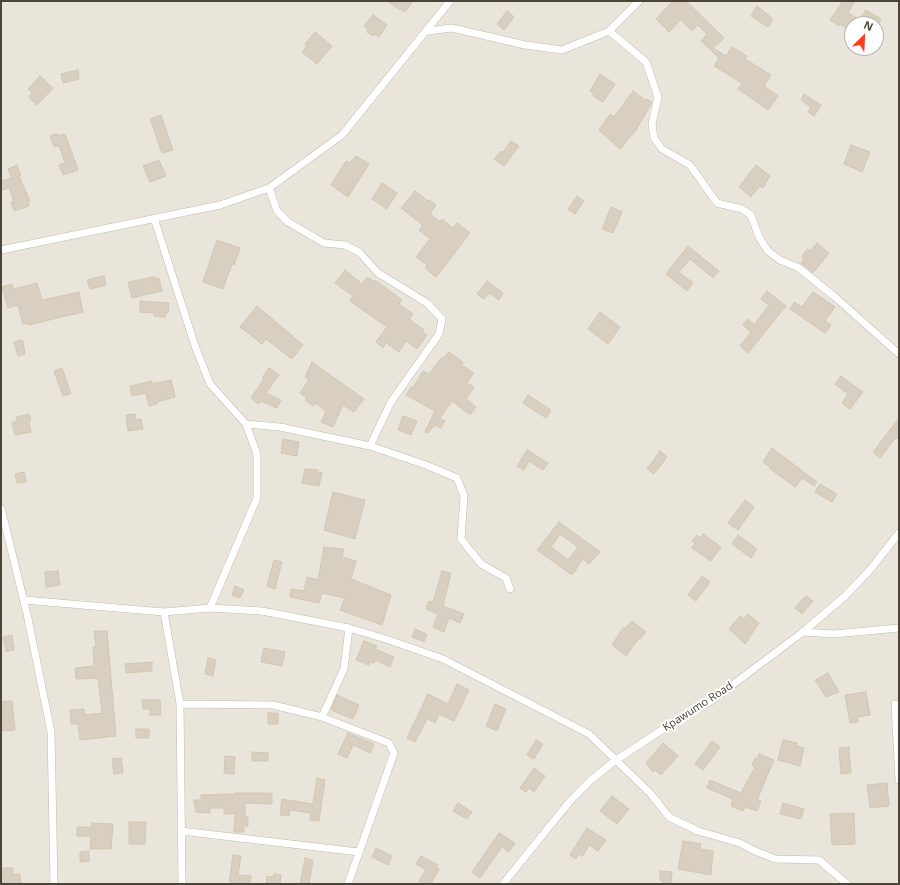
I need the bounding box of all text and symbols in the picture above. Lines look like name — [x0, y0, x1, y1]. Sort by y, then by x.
north arrow — [844, 16, 884, 56]
text: N — [862, 17, 876, 34]
street label: Kpawumo Road — [661, 679, 735, 735]

